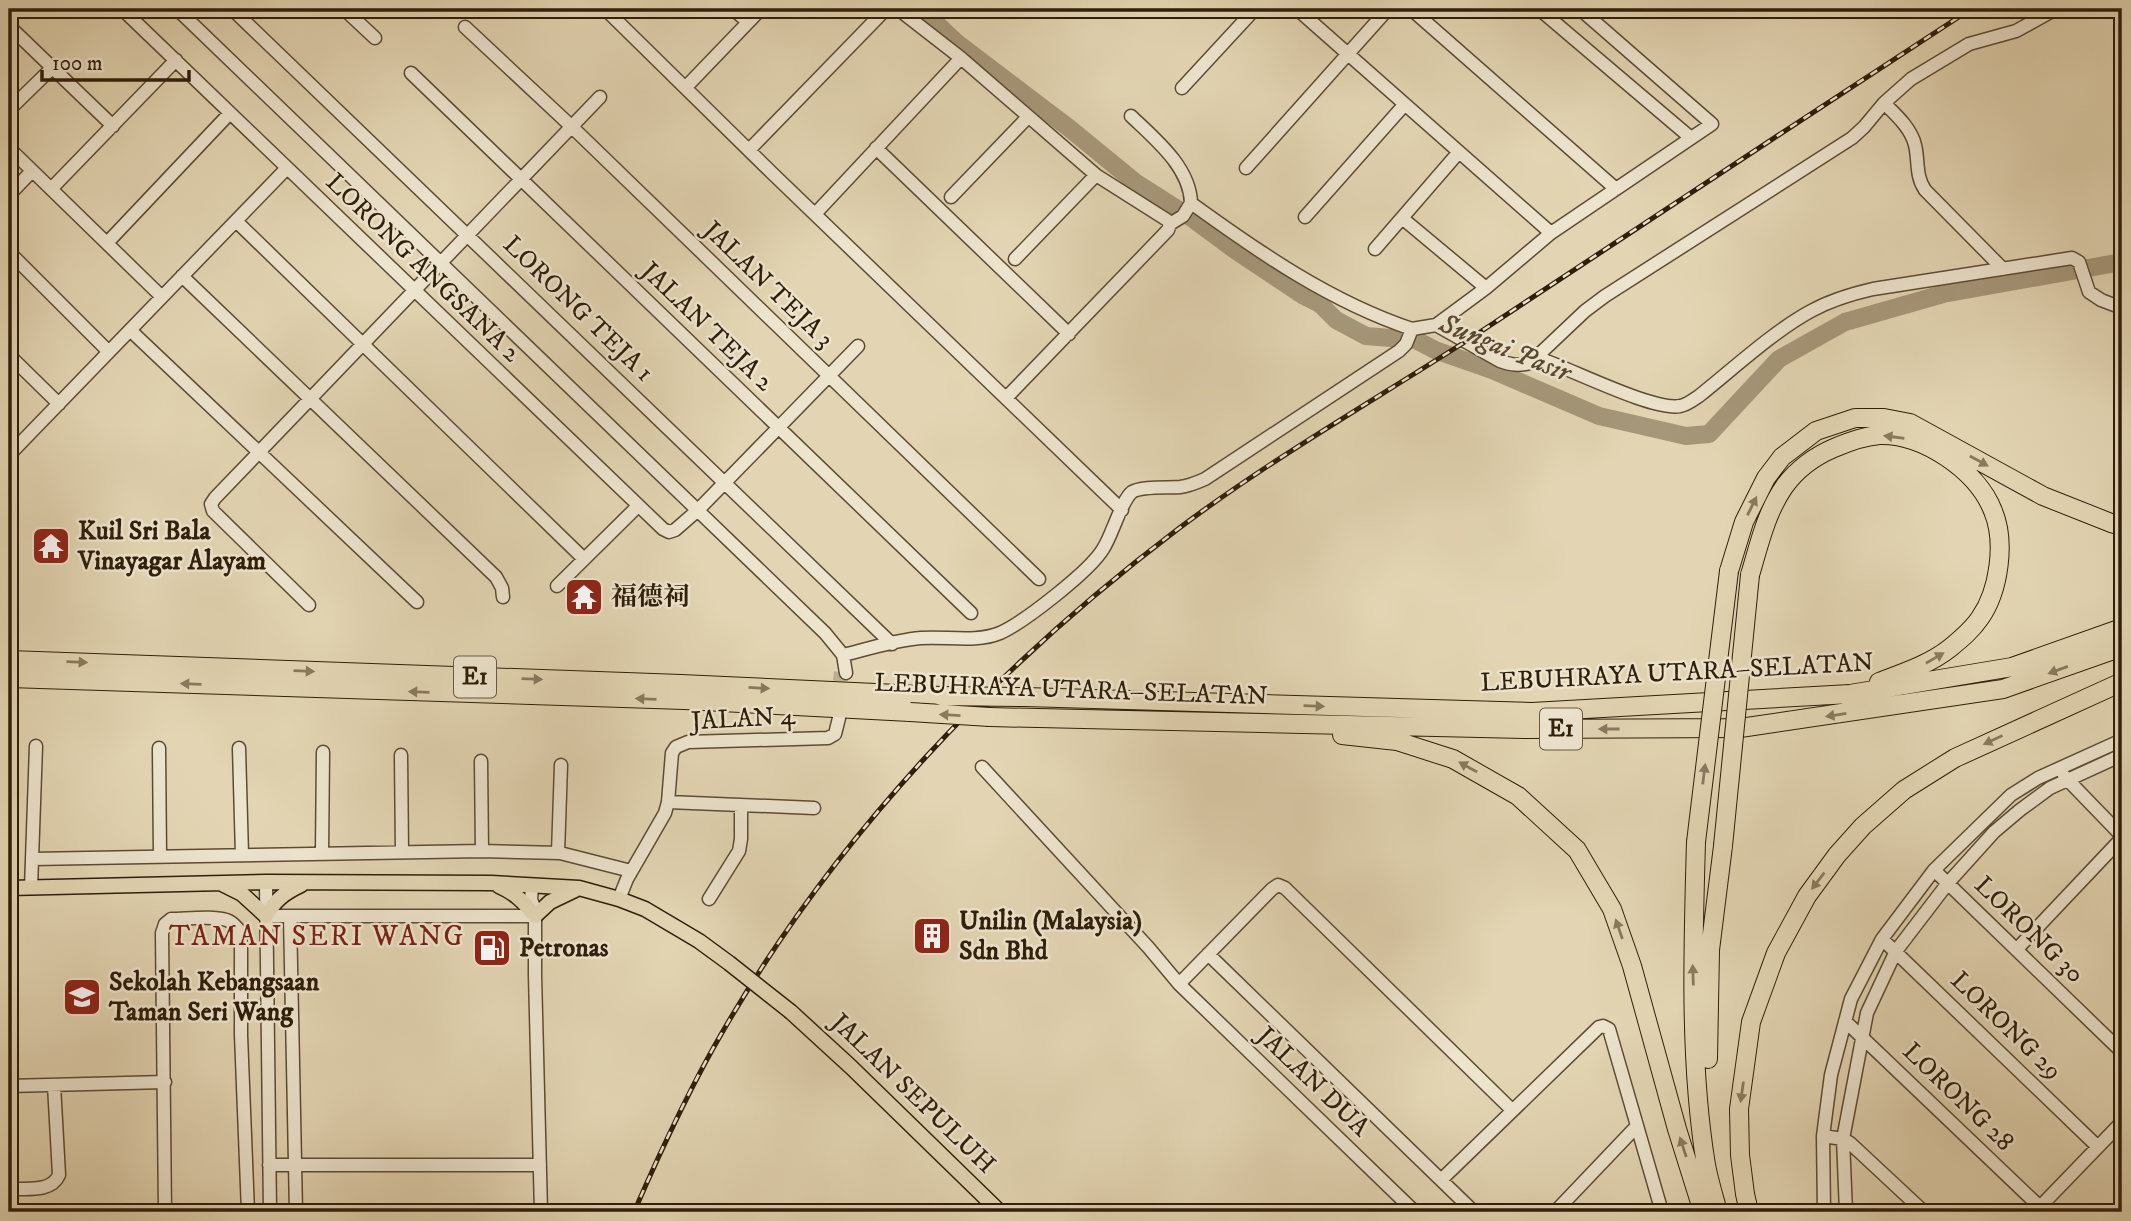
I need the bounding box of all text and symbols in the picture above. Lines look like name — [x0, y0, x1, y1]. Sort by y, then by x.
scale bar — [42, 38, 189, 82]
text: 100 m — [52, 51, 103, 77]
street label: LORONG ANGSANA 2 — [319, 166, 528, 370]
street label: JALAN TEJA 3 — [694, 213, 840, 356]
street label: LORONG TEJA 1 — [496, 229, 660, 389]
street label: JALAN TEJA 2 — [632, 254, 781, 399]
water label: Sungai Pasir — [1433, 305, 1578, 391]
one-way arrow — [1883, 432, 1905, 443]
one-way arrow — [1969, 455, 1989, 466]
one-way arrow — [1746, 496, 1757, 516]
place label: Kuil Sri Bala Vinayagar Alayam — [77, 515, 266, 578]
temple icon: Kuil Sri Bala Vinayagar Alayam — [30, 525, 72, 567]
temple icon: 福德祠 — [563, 576, 605, 618]
place label: 福德祠 — [611, 581, 689, 614]
street label: LEBUHRAYA UTARA–SELATAN — [1480, 646, 1874, 700]
one-way arrow — [1925, 652, 1945, 664]
road number: E1 — [454, 656, 496, 698]
one-way arrow — [66, 657, 88, 668]
one-way arrow — [294, 665, 316, 676]
one-way arrow — [2047, 665, 2068, 676]
street label: LEBUHRAYA UTARA–SELATAN — [874, 667, 1268, 713]
one-way arrow — [521, 673, 543, 684]
one-way arrow — [180, 678, 202, 690]
one-way arrow — [748, 682, 770, 693]
one-way arrow — [408, 686, 430, 697]
one-way arrow — [635, 694, 657, 705]
street label: JALAN 4 — [688, 700, 797, 738]
one-way arrow — [1303, 700, 1325, 711]
road number: E1 — [1540, 708, 1582, 750]
one-way arrow — [939, 709, 961, 720]
one-way arrow — [1825, 710, 1847, 721]
one-way arrow — [1598, 723, 1620, 735]
one-way arrow — [1983, 735, 2003, 746]
one-way arrow — [1458, 762, 1478, 773]
one-way arrow — [1699, 763, 1710, 785]
street label: LORONG 30 — [1967, 869, 2091, 991]
one-way arrow — [1811, 872, 1825, 890]
place label: Unilin (Malaysia) Sdn Bhd — [959, 905, 1142, 968]
building icon: Unilin (Malaysia) Sdn Bhd — [911, 915, 953, 957]
one-way arrow — [1613, 918, 1624, 939]
district label: TAMAN SERI WANG — [169, 919, 465, 954]
fuel station icon: Petronas — [471, 927, 513, 969]
place label: Petronas — [519, 932, 609, 965]
one-way arrow — [1688, 963, 1699, 985]
street label: LORONG 29 — [1943, 965, 2069, 1087]
place label: Sekolah Kebangsaan Taman Seri Wang — [108, 966, 320, 1029]
school or university icon: Sekolah Kebangsaan Taman Seri Wang — [61, 976, 103, 1018]
street label: JALAN SEPULUH — [822, 1005, 1002, 1181]
street label: JALAN DUA — [1248, 1019, 1377, 1144]
street label: LORONG 28 — [1895, 1036, 2021, 1158]
one-way arrow — [1736, 1081, 1747, 1103]
one-way arrow — [1677, 1137, 1687, 1158]

